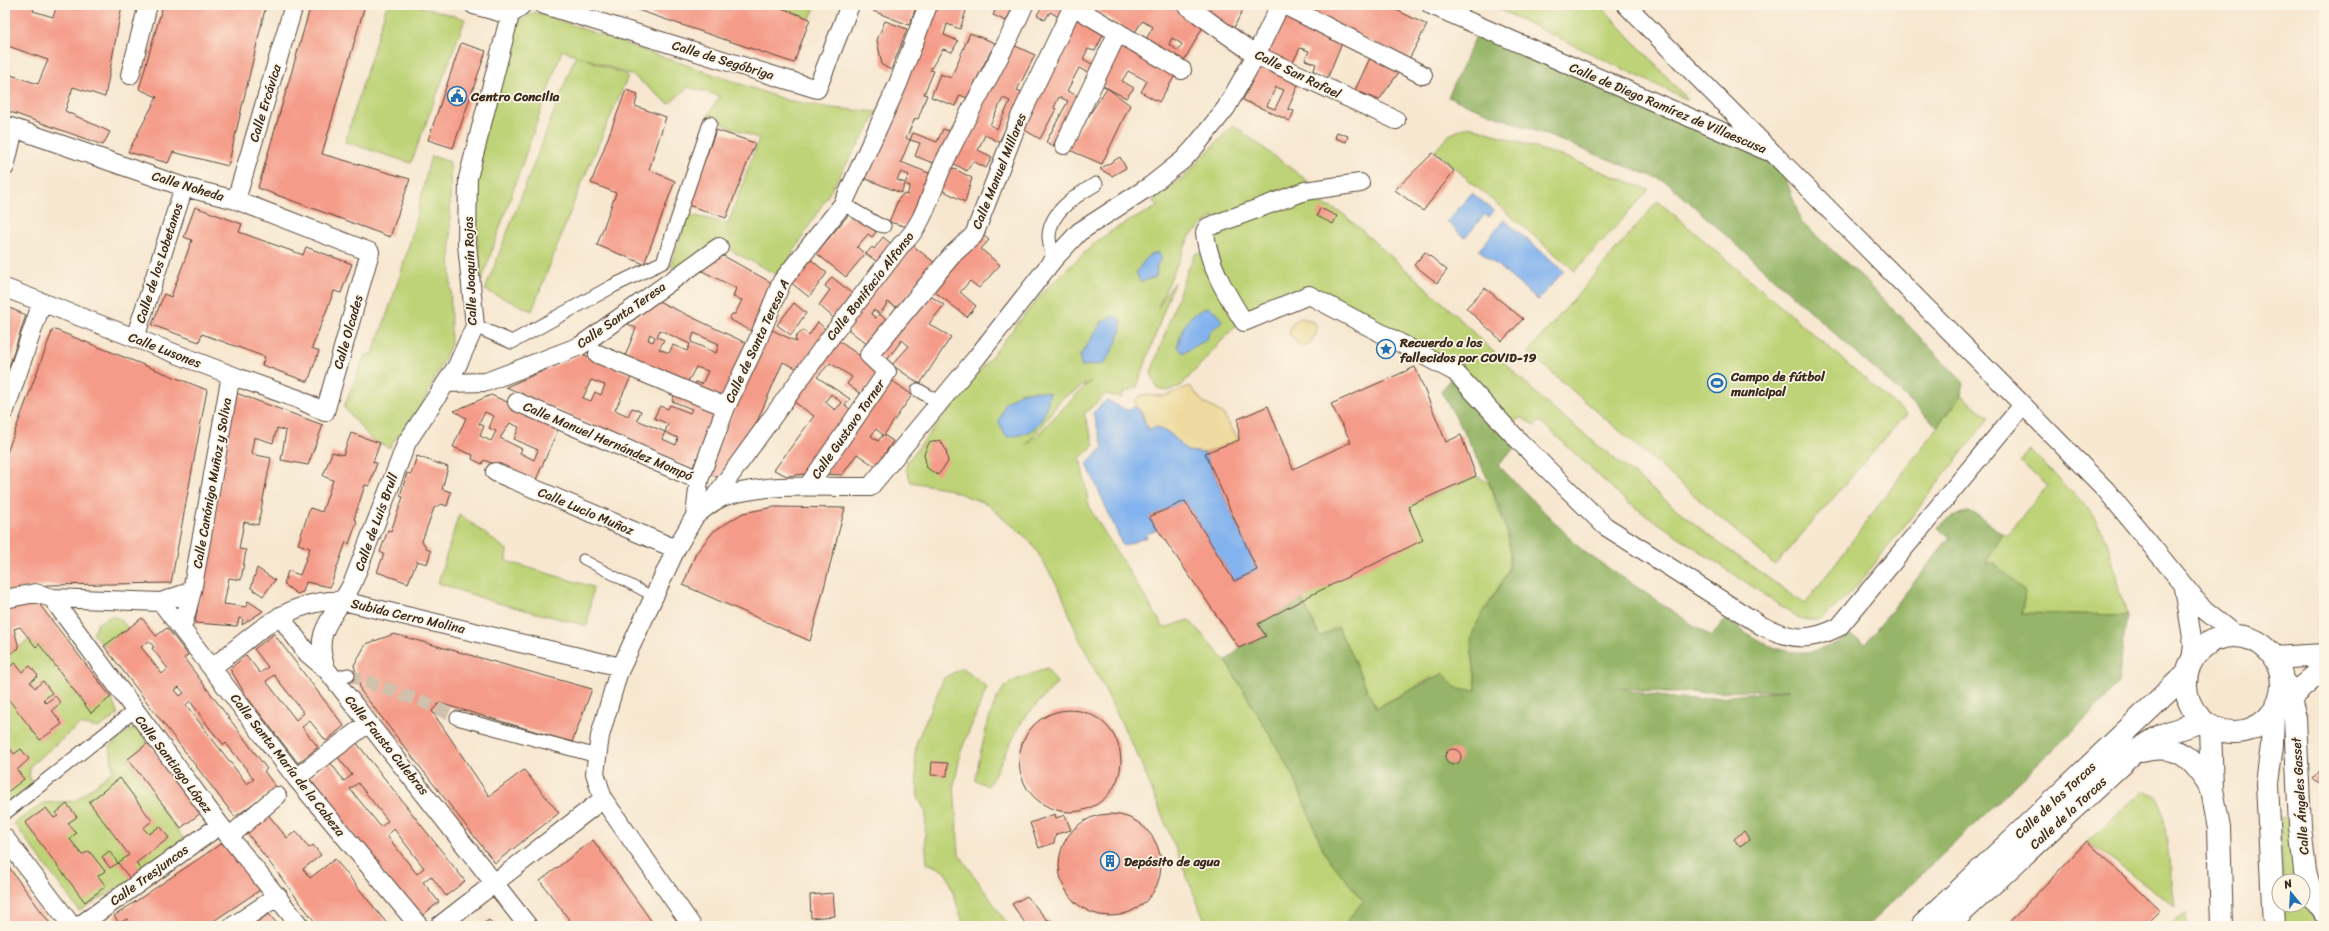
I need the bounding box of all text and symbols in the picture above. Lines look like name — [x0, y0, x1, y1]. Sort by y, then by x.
street label: Calle de Segóbriga — [669, 34, 777, 87]
street label: Calle San Rafael — [1251, 43, 1345, 105]
street label: Calle de Diego Ramírez de Villaescusa — [1566, 56, 1771, 160]
street label: Calle Ercávica — [242, 61, 288, 145]
public building icon: Centro Concilia — [446, 85, 468, 107]
place label: Centro Concilia — [470, 85, 560, 108]
street label: Calle Manuel Millares — [965, 109, 1033, 233]
street label: Calle Noheda — [149, 164, 227, 208]
street label: Calle de los Lobetanos — [129, 199, 189, 326]
street label: Calle Joaquín Rojas — [457, 216, 483, 326]
street label: Calle Bonifacio Alfonso — [820, 226, 920, 346]
street label: Calle Santa Teresa — [571, 275, 671, 354]
street label: Calle de Santa Teresa A — [718, 275, 796, 407]
street label: Calle Olcades — [326, 292, 370, 372]
street label: Calle Lusones — [125, 326, 205, 374]
place label: Recuerdo a los fallecidos por COVID-19 — [1399, 331, 1536, 369]
place icon: Recuerdo a los fallecidos por COVID-19 — [1375, 338, 1397, 360]
place label: Campo de fútbol municipal — [1730, 365, 1826, 403]
sports icon: Campo de fútbol municipal — [1706, 372, 1728, 394]
street label: Calle Gustavo Torner — [805, 374, 892, 484]
street label: Calle Canónigo Muñoz y Soliva — [186, 395, 238, 570]
street label: Calle Manuel Hernández Mompó — [519, 395, 697, 487]
street label: Calle de Luis Brull — [348, 470, 404, 574]
street label: Calle Lucio Muñoz — [534, 480, 638, 542]
street label: Subida Cerro Molina — [349, 592, 468, 640]
street label: Calle Santa María de la Cabeza — [225, 688, 352, 842]
street label: Calle Fausto Culebras — [339, 690, 435, 800]
street label: Calle Santiago López — [129, 710, 219, 819]
street label: Calle Ángeles Gasset — [2284, 736, 2316, 856]
street label: Calle de las Torcas — [2009, 756, 2101, 844]
street label: Calle de la Torcas — [2024, 770, 2113, 855]
street label: Calle Tresjuncos — [105, 838, 193, 912]
building icon: Depósito de agua — [1099, 850, 1121, 872]
place label: Depósito de agua — [1124, 850, 1221, 873]
north arrow — [2271, 873, 2311, 913]
text: N — [2281, 874, 2295, 894]

